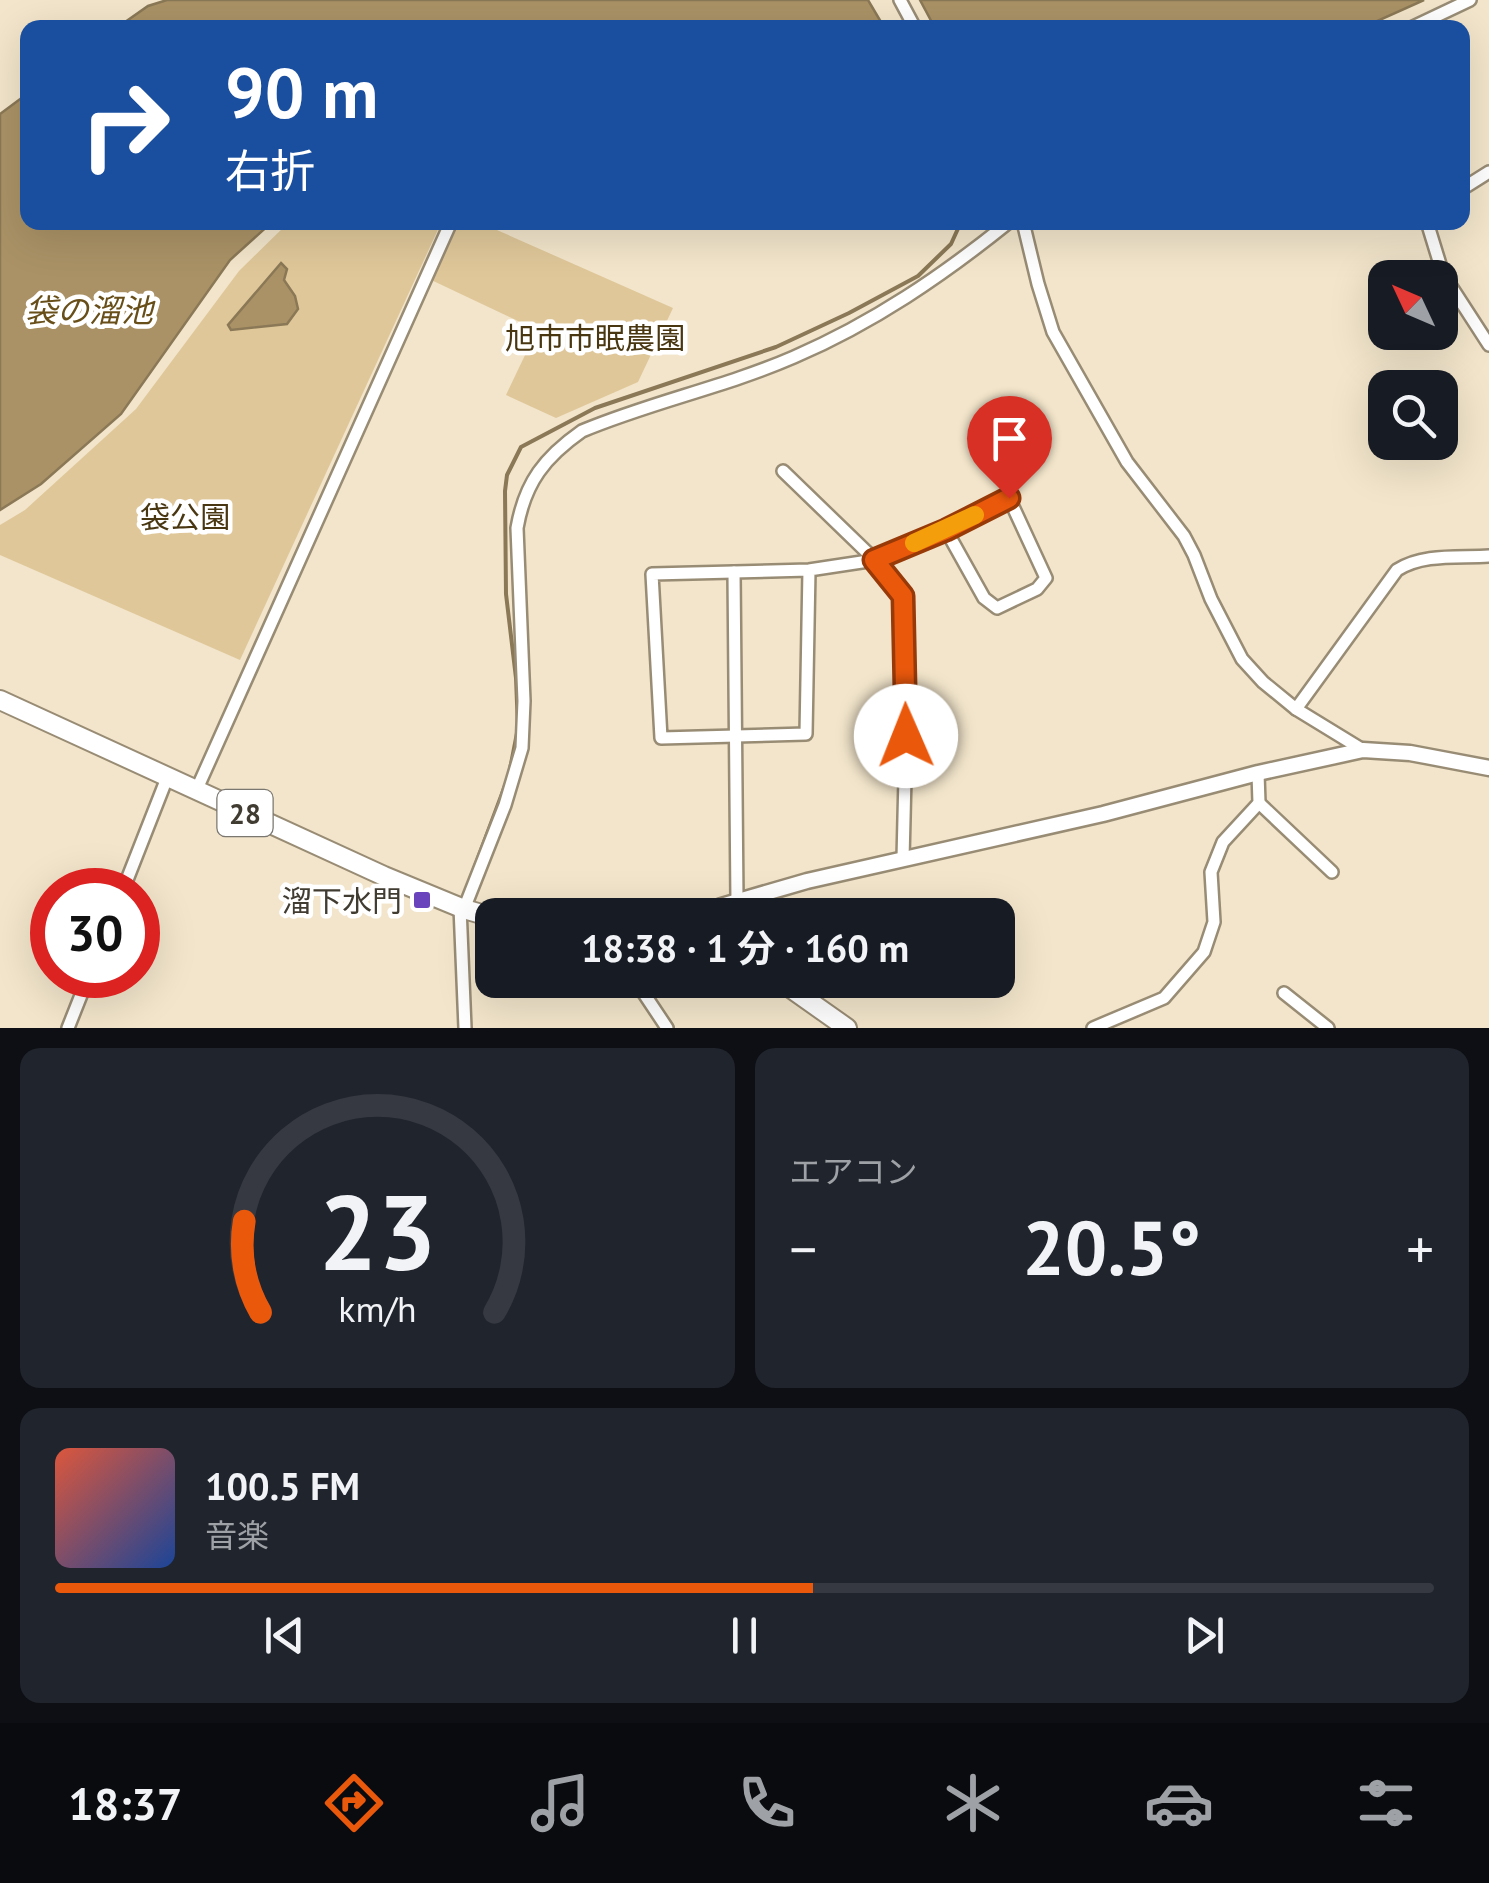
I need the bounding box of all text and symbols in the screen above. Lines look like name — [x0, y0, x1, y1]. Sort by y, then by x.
text: 90 m — [225, 47, 378, 137]
icon: right — [60, 60, 190, 190]
text: 右折 — [225, 141, 315, 199]
north arrow — [1368, 260, 1458, 350]
map controls — [1368, 260, 1458, 460]
water label: 袋の溜池 — [25, 289, 156, 331]
park label: 旭市市眠農園 — [505, 318, 685, 357]
button: search — [1368, 370, 1458, 460]
pin — [967, 396, 1052, 499]
icon: arrive — [982, 411, 1037, 466]
park label: 袋公園 — [140, 497, 230, 536]
position arrow — [854, 684, 958, 788]
road number: 28 — [218, 790, 272, 836]
speed limit sign: 30 — [30, 868, 160, 998]
place label: 溜下水門 — [282, 881, 402, 920]
marker: 溜下水門 — [411, 889, 433, 911]
text: 18:38 · 1 分 · 160 m — [581, 923, 909, 972]
text: エアコン — [790, 1150, 918, 1192]
text: 23 — [318, 1164, 436, 1299]
text: 20.5° — [1022, 1199, 1201, 1296]
text: − — [790, 1213, 817, 1284]
text: + — [1406, 1213, 1434, 1284]
text: km/h — [338, 1286, 416, 1332]
text: 100.5 FM — [205, 1461, 360, 1510]
text: 音楽 — [205, 1514, 269, 1556]
icon: previous — [257, 1608, 312, 1663]
icon: pause — [717, 1608, 772, 1663]
icon: next — [1177, 1608, 1232, 1663]
icon: directions — [319, 1768, 389, 1838]
icon: music — [525, 1768, 595, 1838]
icon: phone — [732, 1768, 802, 1838]
icon: climate — [938, 1768, 1008, 1838]
icon: car — [1144, 1768, 1214, 1838]
icon: filters — [1351, 1768, 1421, 1838]
text: 18:37 — [68, 1774, 182, 1832]

